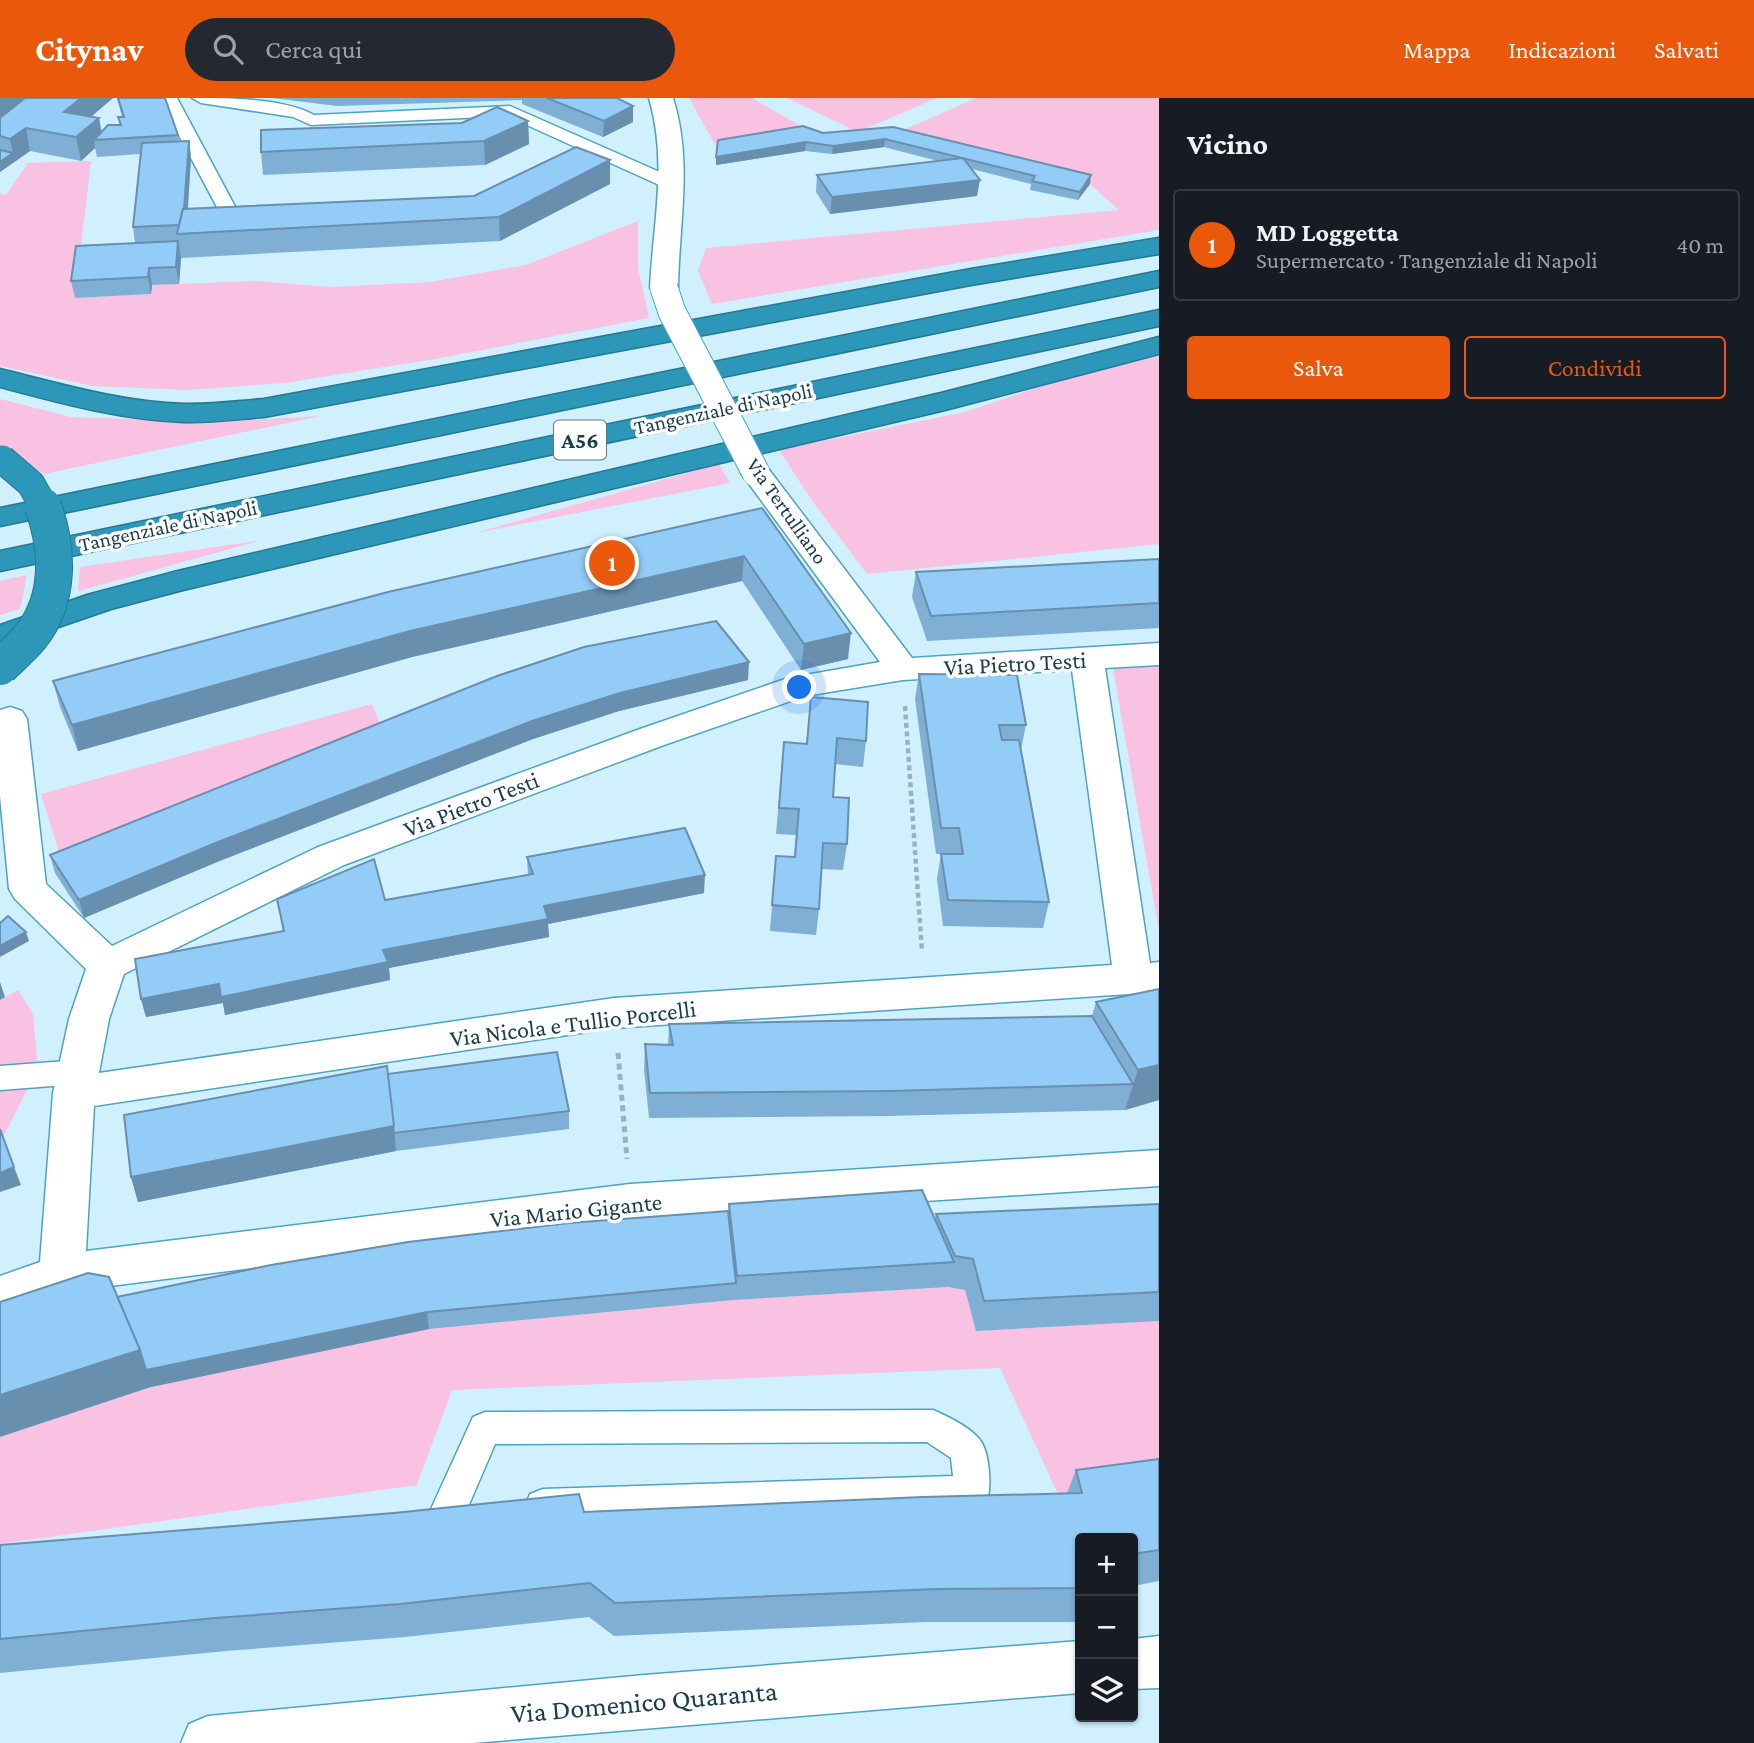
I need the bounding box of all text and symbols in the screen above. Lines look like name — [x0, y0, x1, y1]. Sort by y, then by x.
search box — [185, 18, 675, 81]
icon: search — [209, 30, 247, 68]
text: Citynav — [35, 31, 143, 68]
text: Cerca qui — [265, 35, 362, 64]
text: Mappa — [1403, 36, 1470, 63]
text: Indicazioni — [1508, 36, 1616, 63]
text: Salvati — [1654, 36, 1719, 63]
text: Vicino — [1187, 127, 1268, 160]
text: MD Loggetta — [1256, 218, 1399, 247]
text: 1 — [1208, 232, 1216, 258]
text: 40 m — [1676, 232, 1724, 258]
text: Supermercato · Tangenziale di Napoli — [1256, 247, 1597, 273]
button: Salva — [1187, 336, 1450, 399]
button: Condividi — [1464, 336, 1726, 399]
street label: Tangenziale di Napoli — [632, 378, 815, 440]
road number: A56 — [554, 420, 606, 460]
street label: Via Tertulliano — [742, 453, 832, 569]
street label: Tangenziale di Napoli — [77, 495, 260, 557]
pin: 1 — [589, 537, 635, 589]
street label: Via Pietro Testi — [943, 646, 1087, 680]
your location — [782, 670, 816, 704]
street label: Via Pietro Testi — [400, 766, 542, 842]
street label: Via Nicola e Tullio Porcelli — [448, 995, 698, 1051]
street label: Via Mario Gigante — [489, 1188, 663, 1232]
map controls — [1075, 1533, 1138, 1722]
button: + — [1075, 1533, 1138, 1596]
button: − — [1075, 1596, 1138, 1659]
button: layers — [1075, 1659, 1138, 1722]
street label: Via Domenico Quaranta — [509, 1675, 779, 1729]

